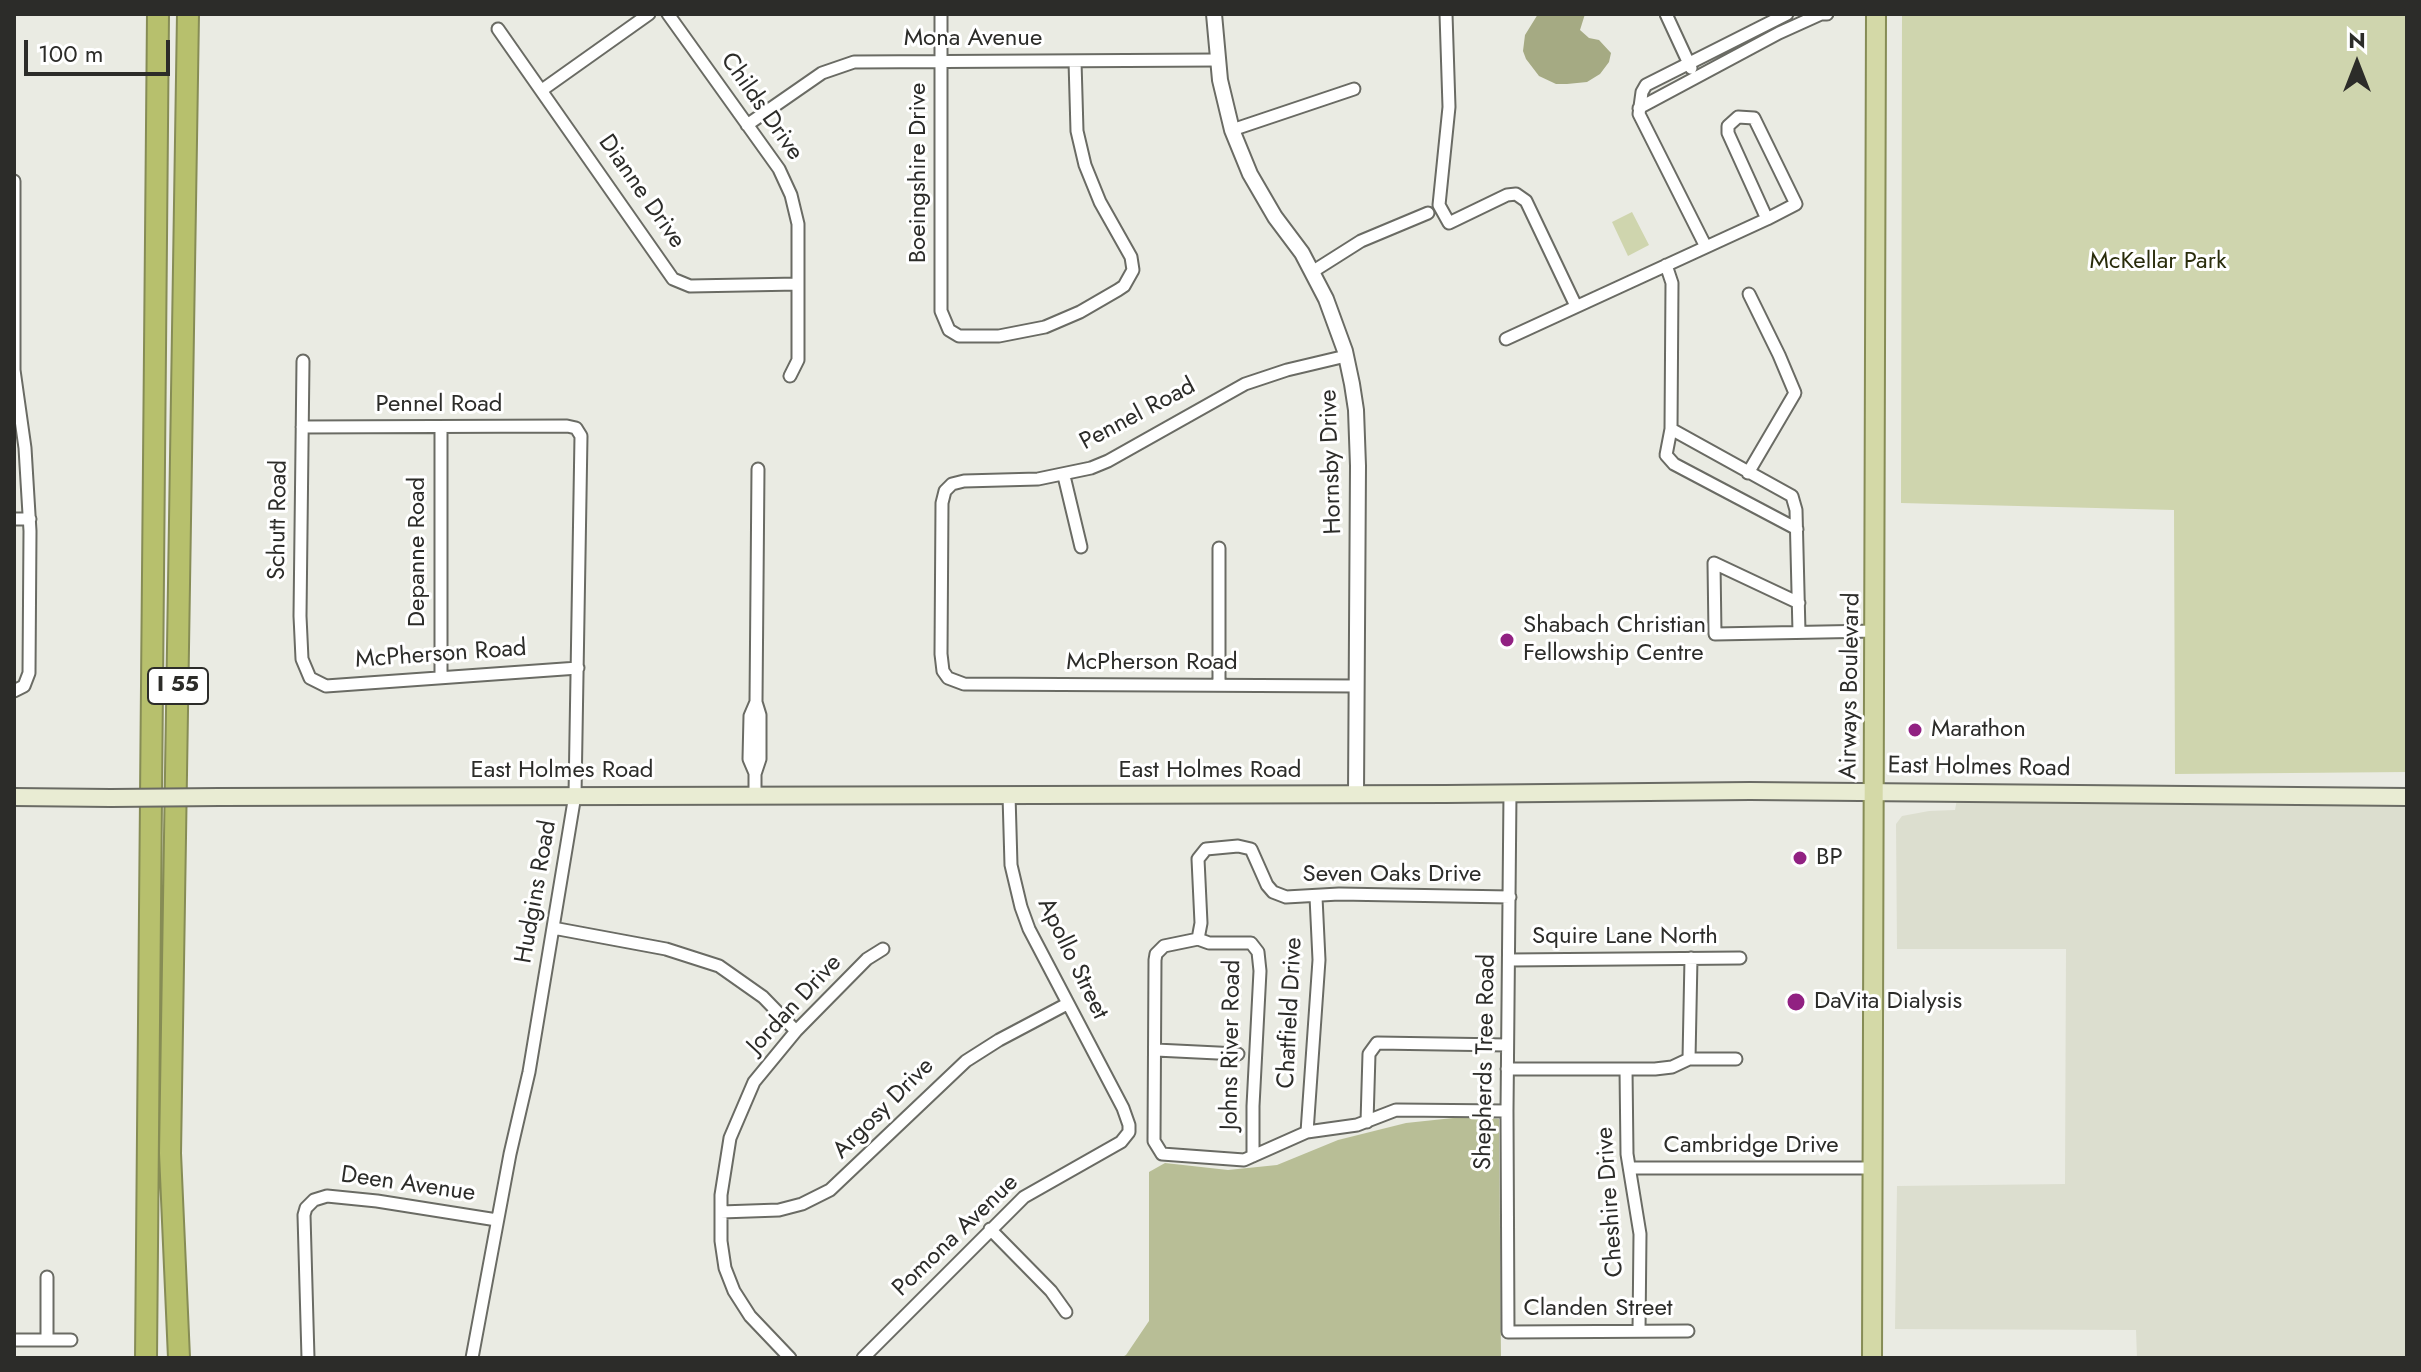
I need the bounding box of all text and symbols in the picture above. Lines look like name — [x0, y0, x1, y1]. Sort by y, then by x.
scale bar — [28, 24, 174, 74]
north arrow — [2317, 24, 2397, 104]
text: N — [2348, 24, 2366, 56]
street label: Mona Avenue — [904, 25, 1042, 53]
text: 100 m — [38, 36, 104, 71]
street label: Childs Drive — [713, 48, 809, 166]
street label: Boeingshire Drive — [905, 83, 933, 263]
street label: Dianne Drive — [591, 130, 691, 254]
park label: McKellar Park — [2090, 248, 2226, 276]
street label: Pennel Road — [1075, 373, 1201, 457]
street label: Hornsby Drive — [1315, 389, 1349, 535]
street label: Pennel Road — [376, 391, 502, 419]
street label: Schutt Road — [264, 460, 294, 580]
street label: Depanne Road — [404, 477, 432, 627]
street label: Airways Boulevard — [1835, 592, 1867, 780]
place label: Shabach Christian Fellowship Centre — [1523, 612, 1706, 668]
marker: Shabach Christian Fellowship Centre — [1498, 631, 1516, 649]
street label: McPherson Road — [354, 635, 528, 675]
street label: McPherson Road — [1066, 649, 1238, 677]
road number: I 55 — [148, 668, 208, 704]
place label: Marathon — [1931, 716, 2026, 744]
marker: Marathon — [1906, 721, 1924, 739]
street label: East Holmes Road — [1887, 752, 2071, 784]
street label: East Holmes Road — [471, 757, 653, 785]
street label: East Holmes Road — [1119, 757, 1301, 785]
street label: Hudgins Road — [510, 818, 564, 966]
place label: BP — [1816, 844, 1843, 872]
marker: BP — [1791, 849, 1809, 867]
street label: Seven Oaks Drive — [1303, 861, 1481, 889]
street label: Apollo Street — [1030, 894, 1114, 1024]
street label: Squire Lane North — [1532, 923, 1718, 951]
street label: Chatfield Drive — [1273, 937, 1309, 1089]
street label: Jordan Drive — [742, 949, 848, 1061]
street label: Shepherds Tree Road — [1470, 954, 1502, 1170]
street label: Johns River Road — [1216, 960, 1248, 1130]
place label: DaVita Dialysis — [1814, 988, 1962, 1016]
marker: DaVita Dialysis — [1785, 991, 1807, 1013]
street label: Argosy Drive — [827, 1052, 941, 1166]
street label: Cheshire Drive — [1591, 1126, 1631, 1278]
street label: Cambridge Drive — [1663, 1132, 1839, 1160]
street label: Deen Avenue — [339, 1161, 477, 1209]
street label: Pomona Avenue — [887, 1169, 1025, 1303]
street label: Clanden Street — [1523, 1295, 1673, 1323]

